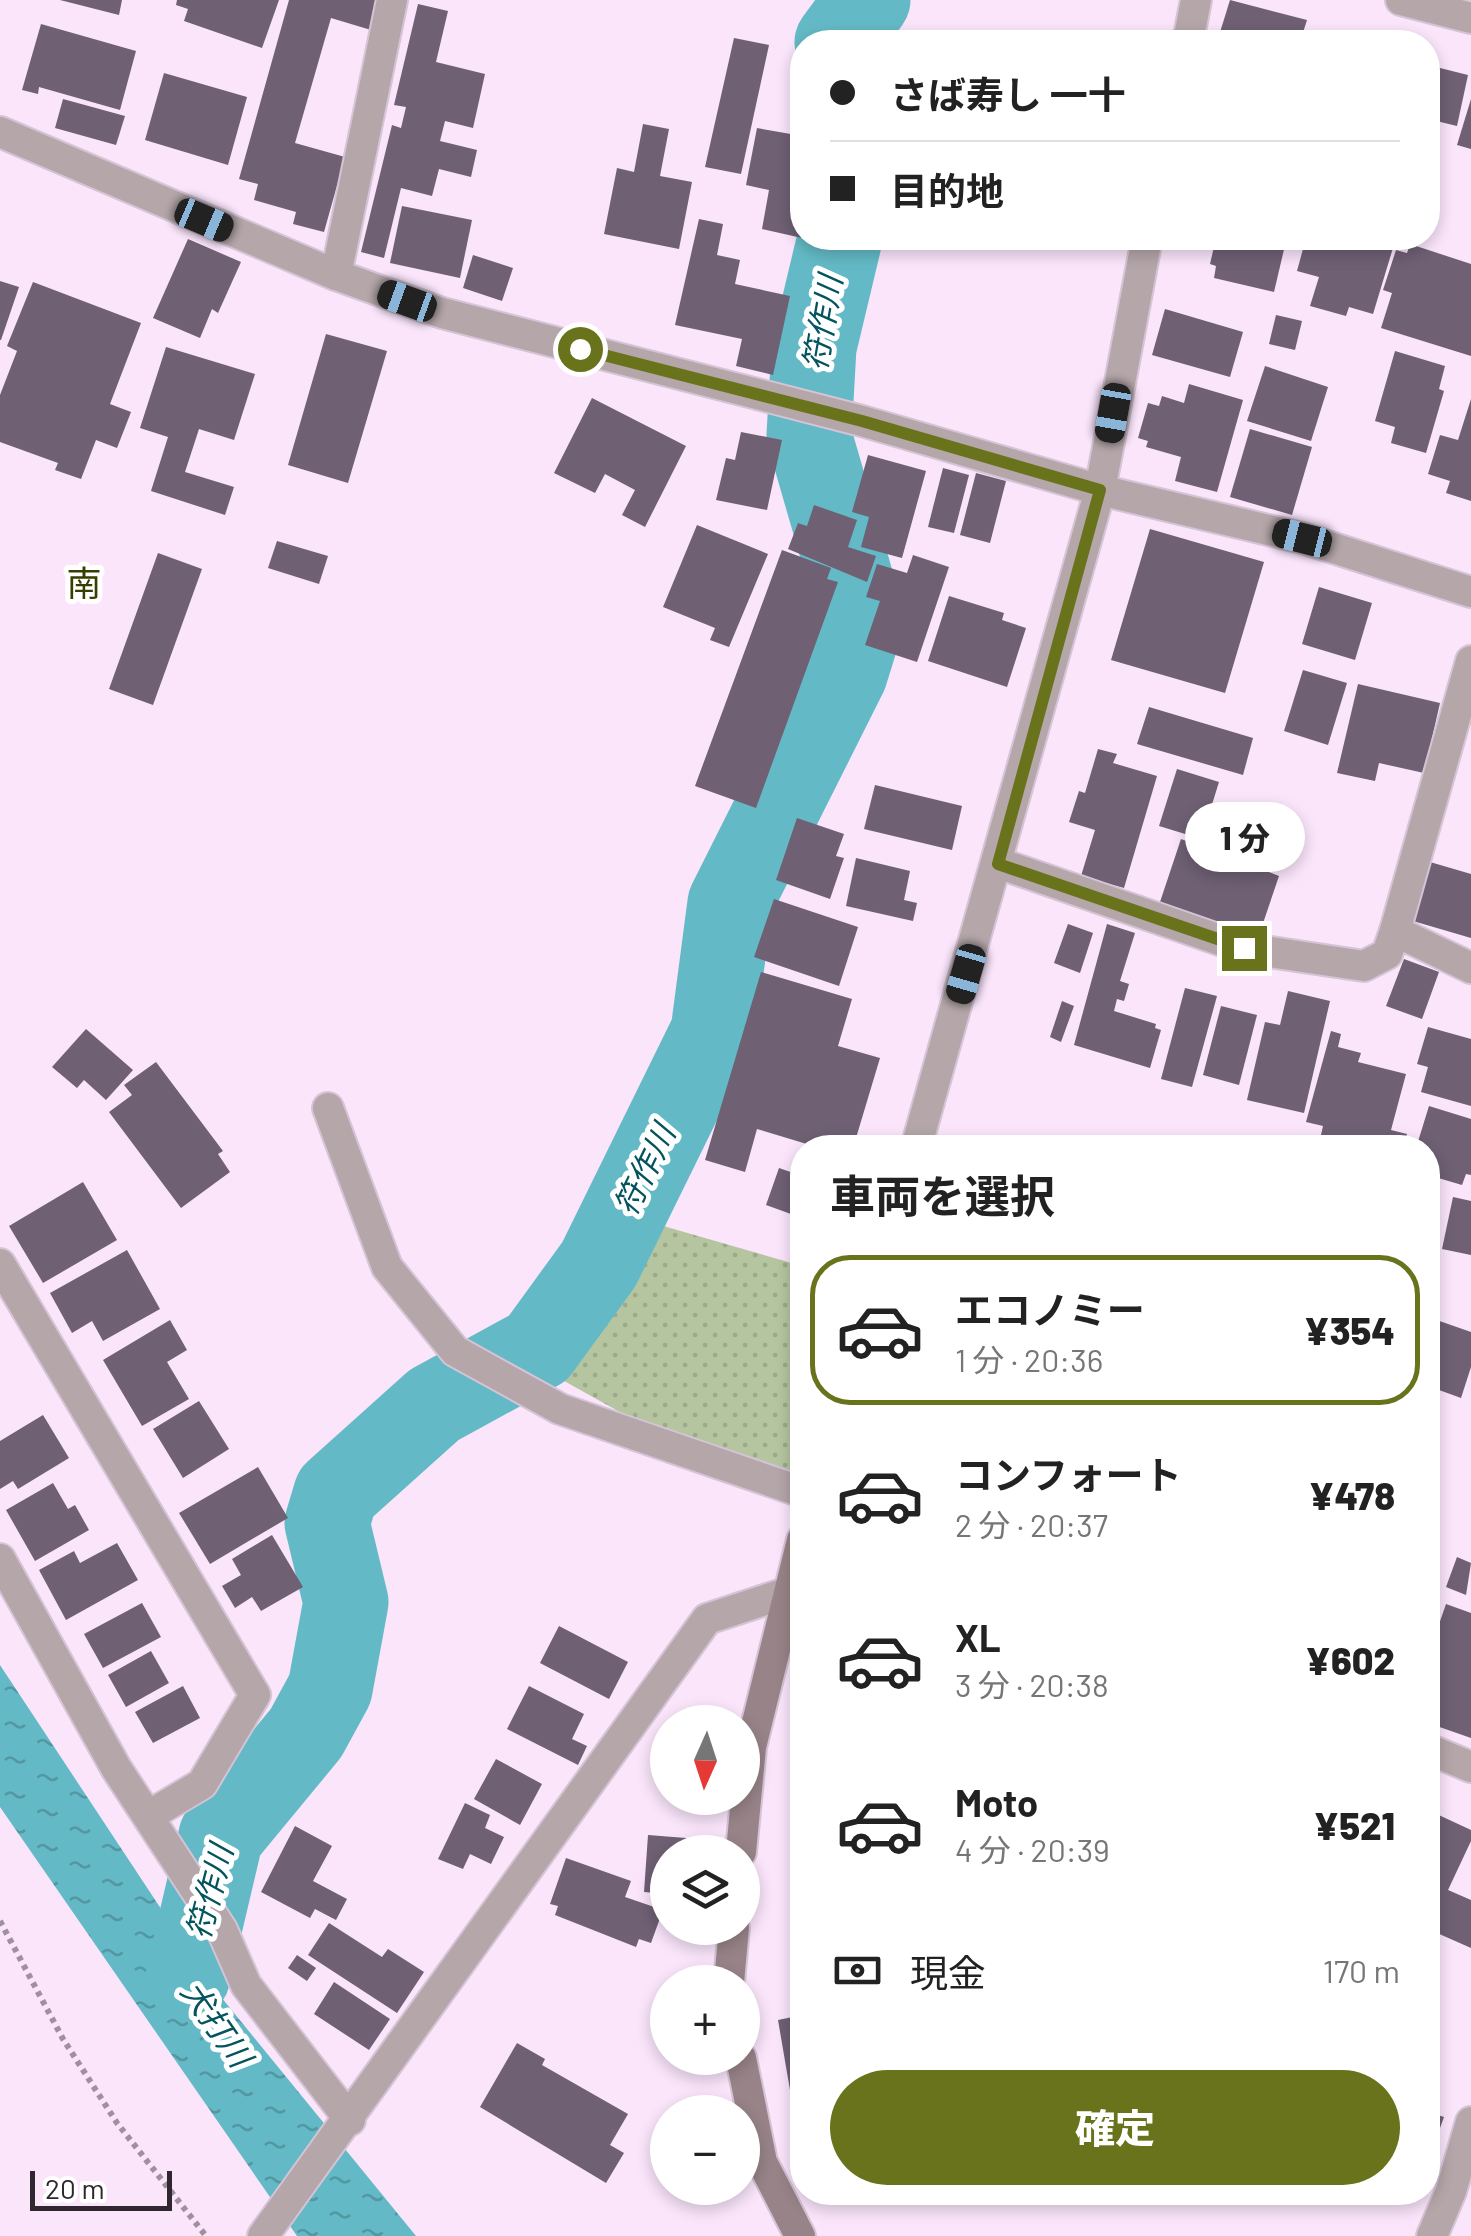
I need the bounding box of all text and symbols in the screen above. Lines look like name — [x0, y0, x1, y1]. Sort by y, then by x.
text: さば寿し 一十 — [890, 71, 1126, 117]
text: 目的地 — [890, 167, 1004, 213]
car — [171, 194, 237, 246]
water label: 符作川 — [794, 269, 849, 373]
car — [374, 277, 440, 325]
route start — [558, 327, 603, 372]
car — [1093, 381, 1133, 445]
car — [1269, 516, 1335, 560]
district label: 南 — [66, 561, 102, 603]
callout: 1 分 — [1184, 803, 1304, 873]
text: 1 分 — [1220, 818, 1270, 856]
route end — [1222, 926, 1267, 971]
car — [943, 941, 989, 1007]
water label: 符作川 — [605, 1115, 683, 1221]
text: 車両を選択 — [830, 1168, 1055, 1222]
icon: car — [835, 1285, 925, 1375]
text: エコノミー — [955, 1286, 1145, 1332]
text: ¥354 — [1304, 1307, 1395, 1353]
text: 1 分 · 20:36 — [955, 1340, 1103, 1378]
icon: car — [835, 1450, 925, 1540]
text: コンフォート — [955, 1451, 1182, 1497]
text: ¥478 — [1309, 1472, 1395, 1518]
text: 2 分 · 20:37 — [955, 1505, 1108, 1543]
text: XL — [955, 1614, 1001, 1660]
icon: car — [835, 1615, 925, 1705]
text: ¥602 — [1305, 1637, 1395, 1683]
text: 3 分 · 20:38 — [955, 1665, 1109, 1703]
north arrow — [650, 1705, 760, 1815]
map controls — [650, 1705, 760, 2205]
text: Moto — [955, 1779, 1038, 1825]
icon: car — [835, 1780, 925, 1870]
text: ¥521 — [1313, 1802, 1395, 1848]
text: 4 分 · 20:39 — [955, 1830, 1110, 1868]
button: layers — [650, 1835, 760, 1945]
water label: 符作川 — [177, 1837, 240, 1943]
icon: cash — [830, 1943, 885, 1998]
text: 現金 — [910, 1949, 986, 1995]
text: 170 m — [1323, 1951, 1400, 1989]
button: + — [650, 1965, 760, 2075]
water label: 犬打川 — [175, 1973, 262, 2076]
button: 確定 — [830, 2070, 1400, 2185]
button: − — [650, 2095, 760, 2205]
scale bar — [30, 2166, 172, 2210]
text: 20 m — [45, 2171, 105, 2205]

